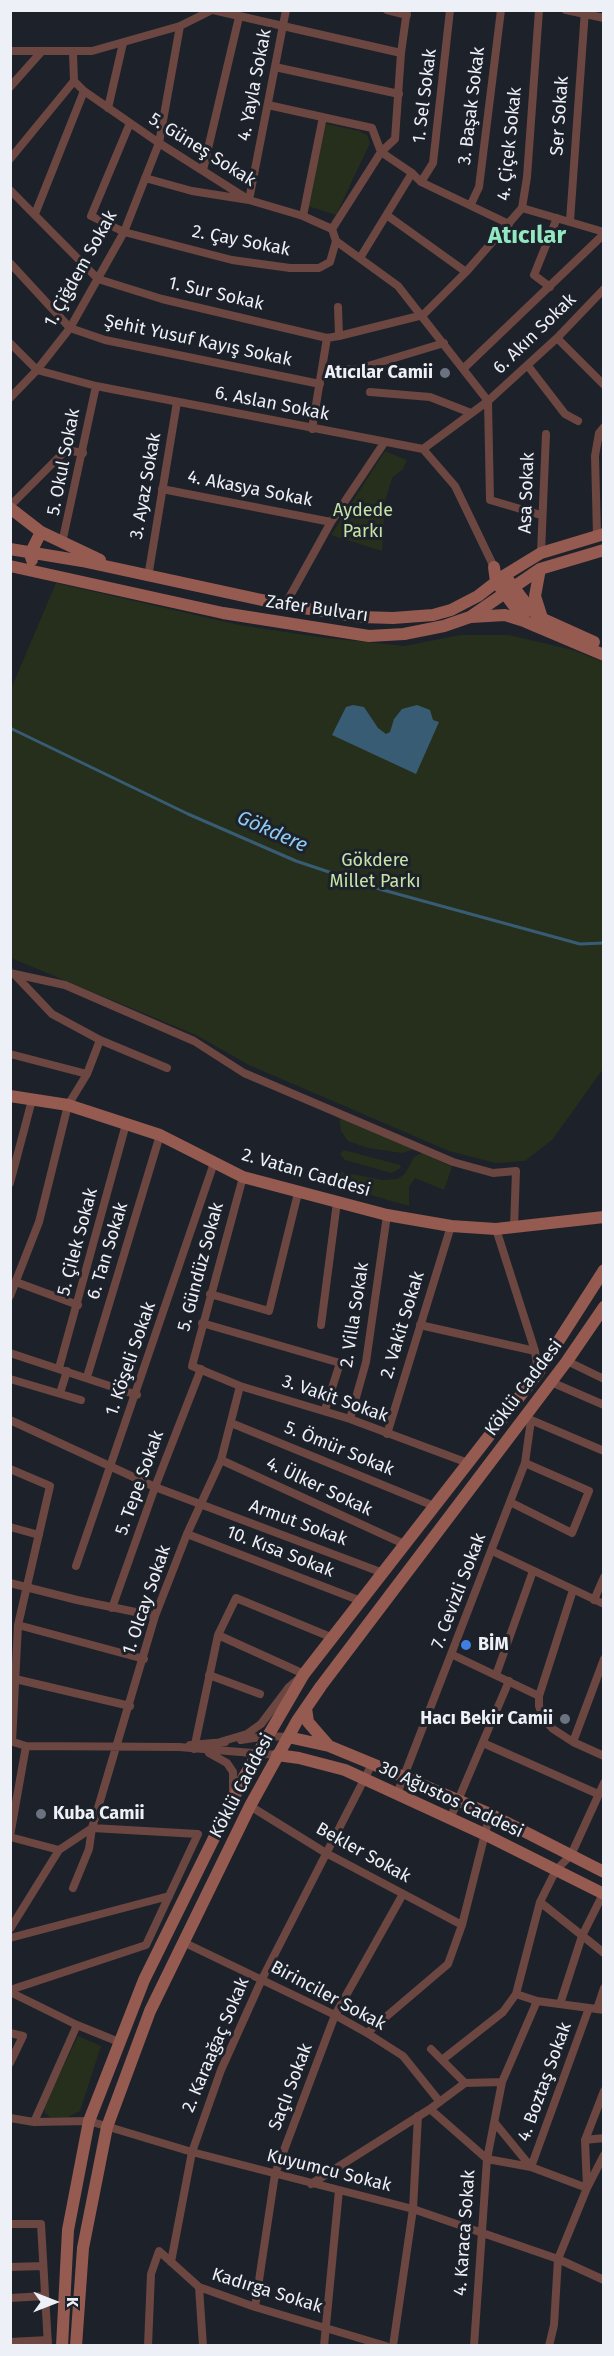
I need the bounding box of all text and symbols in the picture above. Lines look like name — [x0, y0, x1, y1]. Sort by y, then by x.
street label: 4. Yayla Sokak — [234, 27, 276, 143]
street label: 3. Başak Sokak — [454, 46, 490, 166]
street label: 1. Sel Sokak — [409, 48, 441, 144]
street label: Ser Sokak — [546, 76, 574, 156]
street label: 4. Çiçek Sokak — [493, 86, 527, 202]
street label: 5. Güneş Sokak — [145, 109, 259, 191]
street label: 1. Çiğdem Sokak — [40, 207, 122, 331]
street label: 2. Çay Sokak — [190, 221, 292, 261]
district label: Atıcılar — [488, 222, 566, 250]
street label: 1. Sur Sokak — [166, 273, 266, 315]
street label: 6. Akın Sokak — [489, 289, 581, 379]
street label: Şehit Yusuf Kayış Sokak — [102, 311, 294, 371]
place label: Atıcılar Camii — [325, 362, 433, 384]
marker: Atıcılar Camii — [438, 366, 452, 380]
street label: 6. Aslan Sokak — [213, 382, 331, 426]
street label: 5. Okul Sokak — [43, 407, 85, 517]
street label: 3. Ayaz Sokak — [126, 431, 166, 541]
street label: Asa Sokak — [515, 452, 539, 534]
street label: 4. Akasya Sokak — [186, 466, 314, 512]
park label: Aydede Parkı — [333, 500, 393, 542]
street label: Zafer Bulvarı — [264, 591, 370, 627]
water label: Gökdere — [233, 806, 311, 858]
park label: Gökdere Millet Parkı — [329, 850, 421, 892]
street label: 2. Vatan Caddesi — [239, 1144, 373, 1202]
street label: 5. Çilek Sokak — [53, 1186, 103, 1298]
street label: 6. Tan Sokak — [83, 1200, 133, 1302]
street label: 5. Gündüz Sokak — [173, 1200, 229, 1334]
street label: 2. Villa Sokak — [336, 1261, 374, 1369]
street label: 2. Vakit Sokak — [376, 1269, 430, 1381]
street label: 1. Köşeli Sokak — [101, 1299, 161, 1419]
street label: Köklü Caddesi — [481, 1336, 567, 1440]
street label: 3. Vakit Sokak — [279, 1371, 391, 1427]
street label: 5. Ömür Sokak — [281, 1417, 397, 1481]
street label: 5. Tepe Sokak — [111, 1428, 169, 1538]
street label: 4. Ülker Sokak — [262, 1453, 376, 1521]
street label: Armut Sokak — [246, 1495, 350, 1551]
street label: 10. Kısa Sokak — [223, 1522, 337, 1582]
street label: 7. Cevizli Sokak — [427, 1530, 491, 1652]
street label: 1. Olcay Sokak — [118, 1542, 176, 1658]
place label: BİM — [478, 1634, 509, 1656]
marker: BİM — [459, 1638, 473, 1652]
place label: Hacı Bekir Camii — [420, 1708, 553, 1730]
marker: Hacı Bekir Camii — [558, 1712, 572, 1726]
street label: Köklü Caddesi — [205, 1730, 279, 1842]
street label: 30 Ağustos Caddesi — [375, 1757, 527, 1843]
place label: Kuba Camii — [53, 1803, 145, 1825]
marker: Kuba Camii — [34, 1807, 48, 1821]
street label: Bekler Sokak — [312, 1818, 414, 1888]
street label: Birinciler Sokak — [267, 1957, 389, 2035]
street label: 2. Karaağaç Sokak — [178, 1974, 254, 2116]
street label: 4. Boztaş Sokak — [513, 2019, 577, 2145]
street label: Saçlı Sokak — [265, 2040, 317, 2134]
street label: Kuyumcu Sokak — [264, 2145, 394, 2197]
street label: 4. Karaca Sokak — [450, 2169, 480, 2297]
street label: Kadırga Sokak — [209, 2264, 325, 2318]
north arrow — [24, 2272, 84, 2332]
text: K — [63, 2297, 82, 2307]

